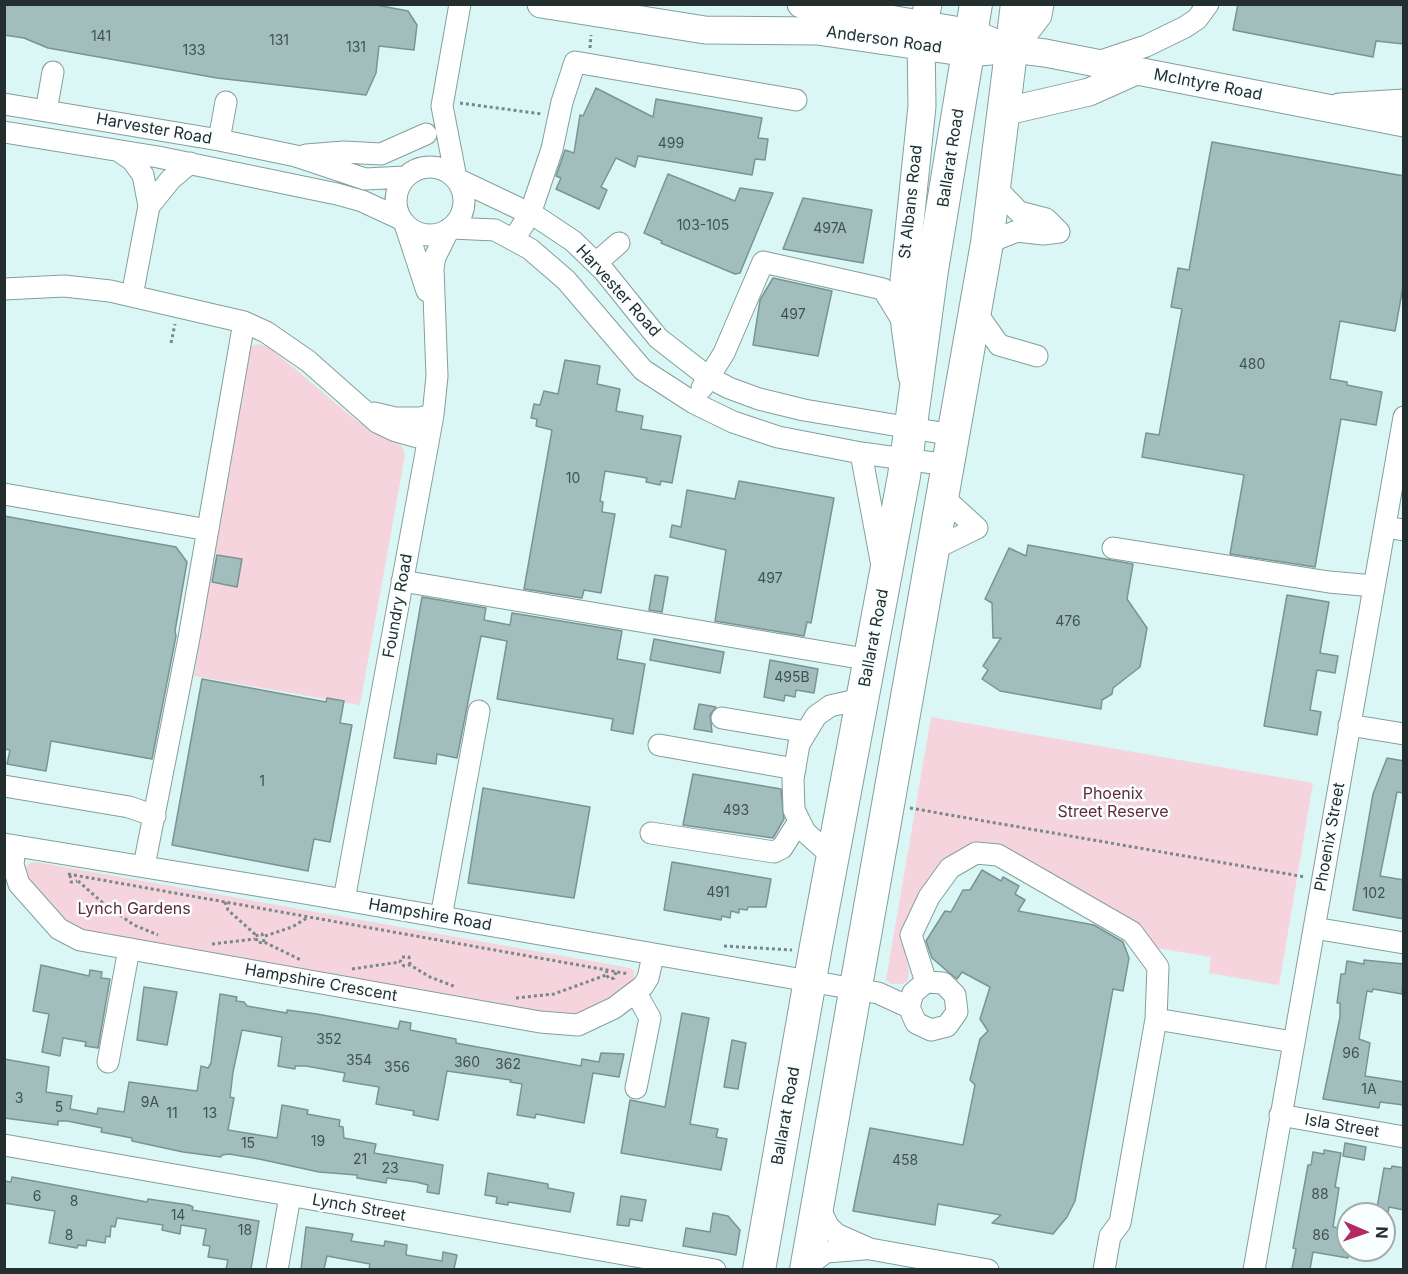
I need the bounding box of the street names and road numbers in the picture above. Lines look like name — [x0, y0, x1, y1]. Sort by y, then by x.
street label: Anderson Road — [825, 22, 943, 58]
street label: McIntyre Road — [1152, 65, 1264, 105]
street label: Ballarat Road — [934, 107, 968, 209]
street label: Harvester Road — [95, 109, 213, 149]
street label: St Albans Road — [895, 144, 927, 260]
street label: Harvester Road — [572, 241, 664, 341]
street label: Foundry Road — [379, 552, 417, 660]
street label: Ballarat Road — [855, 587, 893, 689]
street label: Phoenix Street — [1311, 781, 1349, 893]
street label: Hampshire Road — [367, 895, 493, 935]
street label: Hampshire Crescent — [243, 960, 399, 1006]
street label: Ballarat Road — [768, 1065, 804, 1167]
street label: Isla Street — [1303, 1110, 1381, 1142]
street label: Lynch Street — [311, 1190, 407, 1226]

